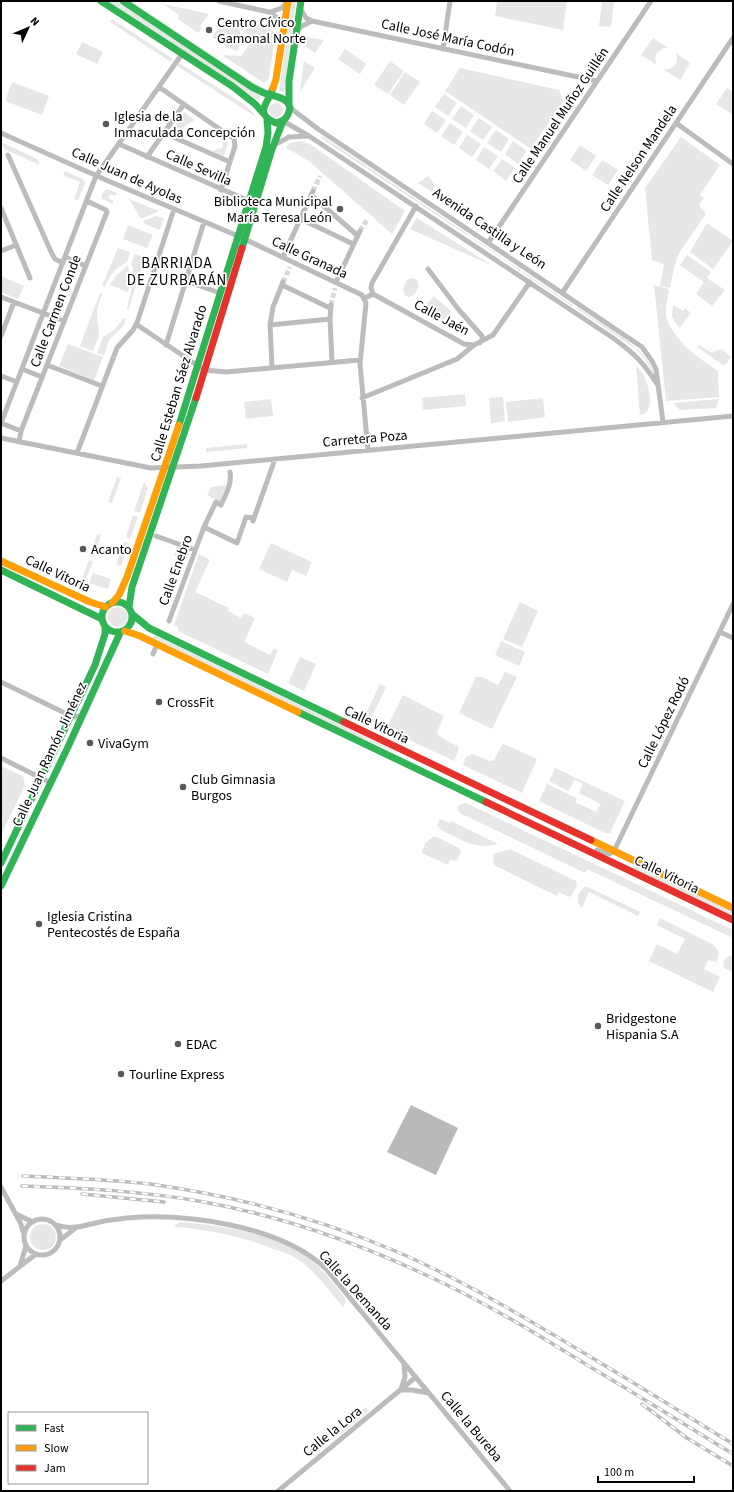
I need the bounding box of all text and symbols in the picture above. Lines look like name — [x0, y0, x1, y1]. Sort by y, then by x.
north arrow — [8, 8, 48, 48]
place label: Centro Cívico Gamonal Norte — [217, 13, 306, 49]
text: N — [27, 14, 43, 29]
street label: Calle José María Codón — [379, 14, 516, 62]
marker: Centro Cívico Gamonal Norte — [204, 25, 214, 35]
street label: Calle Manuel Muñoz Guillén — [508, 43, 614, 188]
street label: Calle Nelson Mandela — [595, 101, 682, 216]
place label: Iglesia de la Inmaculada Concepción — [114, 107, 255, 143]
marker: Iglesia de la Inmaculada Concepción — [101, 119, 111, 129]
street label: Calle Juan de Ayolas — [68, 143, 185, 209]
street label: Calle Sevilla — [162, 144, 235, 191]
street label: Avenida Castilla y León — [428, 183, 550, 274]
place label: Biblioteca Municipal María Teresa León — [214, 192, 332, 228]
marker: Biblioteca Municipal María Teresa León — [335, 204, 345, 214]
street label: Calle Granada — [268, 232, 351, 284]
street label: Calle Carmen Conde — [25, 252, 87, 370]
district label: BARRIADA DE ZURBARÁN — [127, 253, 227, 291]
street label: Calle Jaén — [410, 295, 473, 341]
street label: Calle Esteban Sáez Alvarado — [146, 302, 212, 464]
street label: Carretera Poza — [322, 425, 408, 453]
street label: Calle Enebro — [154, 532, 198, 609]
place label: Acanto — [91, 540, 132, 560]
marker: Acanto — [78, 544, 88, 554]
street label: Calle Vitoria — [22, 550, 94, 598]
street label: Calle López Rodó — [633, 673, 695, 772]
street label: Calle Juan Ramón Jiménez — [8, 679, 92, 830]
place label: CrossFit — [167, 693, 214, 713]
marker: CrossFit — [154, 697, 164, 707]
street label: Calle Vitoria — [341, 701, 412, 749]
place label: VivaGym — [98, 734, 149, 754]
marker: VivaGym — [85, 738, 95, 748]
place label: Club Gimnasia Burgos — [191, 770, 276, 806]
marker: Club Gimnasia Burgos — [178, 782, 188, 792]
street label: Calle Vitoria — [631, 851, 702, 899]
place label: Iglesia Cristina Pentecostés de España — [47, 907, 180, 943]
marker: Iglesia Cristina Pentecostés de España — [34, 919, 44, 929]
place label: Bridgestone Hispania S.A — [606, 1009, 679, 1045]
marker: Bridgestone Hispania S.A — [593, 1021, 603, 1031]
place label: EDAC — [186, 1035, 217, 1055]
marker: EDAC — [173, 1039, 183, 1049]
place label: Tourline Express — [129, 1065, 225, 1085]
marker: Tourline Express — [116, 1069, 126, 1079]
street label: Calle la Demanda — [314, 1246, 397, 1335]
street label: Calle la Bureba — [435, 1387, 507, 1467]
street label: Calle la Lora — [299, 1402, 367, 1462]
legend — [8, 1412, 148, 1484]
text: Fast — [44, 1420, 64, 1437]
text: Slow — [44, 1440, 69, 1457]
scale bar — [598, 1458, 694, 1484]
text: Jam — [44, 1460, 66, 1477]
text: 100 m — [604, 1464, 634, 1481]

